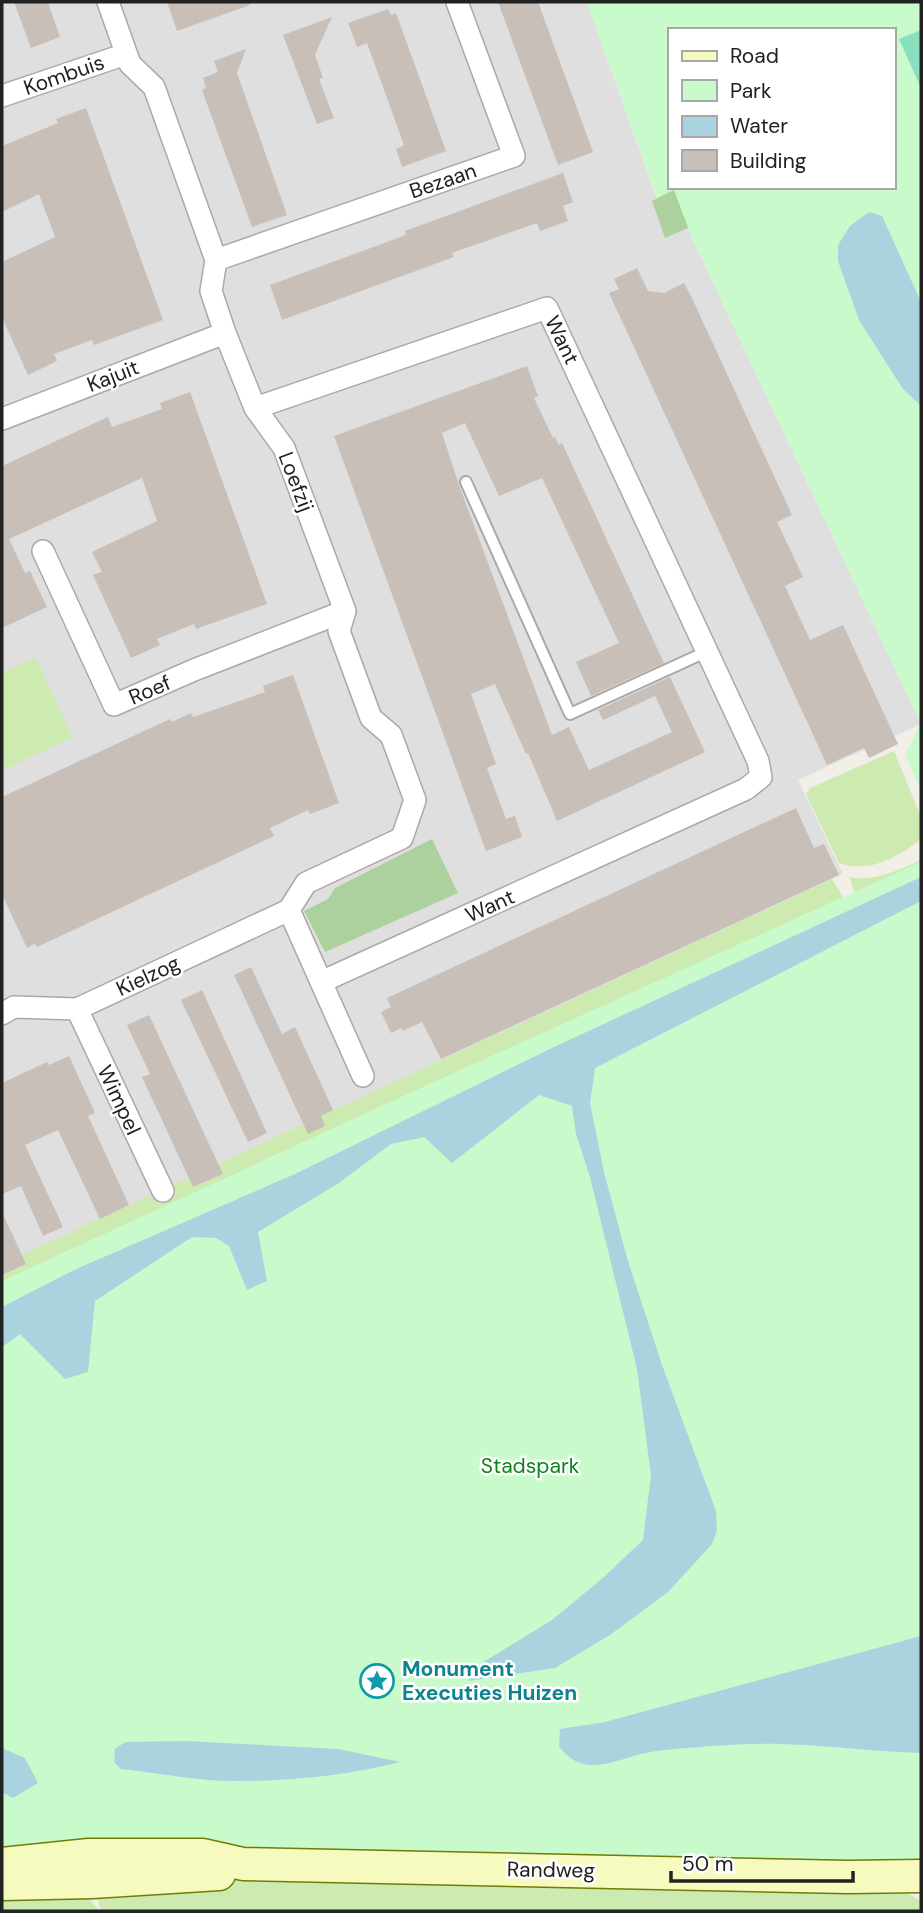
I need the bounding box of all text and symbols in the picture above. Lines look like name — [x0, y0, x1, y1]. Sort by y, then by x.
legend — [668, 28, 895, 189]
text: Road — [730, 42, 779, 70]
street label: Kombuis — [20, 48, 108, 102]
text: Park — [730, 77, 772, 105]
text: Water — [730, 112, 788, 140]
text: Building — [730, 147, 807, 175]
street label: Bezaan — [406, 157, 480, 205]
street label: Want — [538, 311, 586, 369]
street label: Kajuit — [83, 353, 143, 399]
street label: Loefzij — [272, 448, 320, 516]
street label: Roef — [125, 669, 175, 711]
street label: Want — [461, 883, 519, 929]
street label: Kielzog — [112, 949, 185, 1003]
street label: Wimpel — [91, 1061, 147, 1139]
park label: Stadspark — [481, 1452, 580, 1480]
place label: Monument Executies Huizen — [402, 1655, 577, 1707]
place icon: Monument Executies Huizen — [358, 1662, 396, 1700]
scale bar — [671, 1840, 853, 1884]
text: 50 m — [682, 1850, 733, 1878]
street label: Randweg — [507, 1855, 596, 1885]

